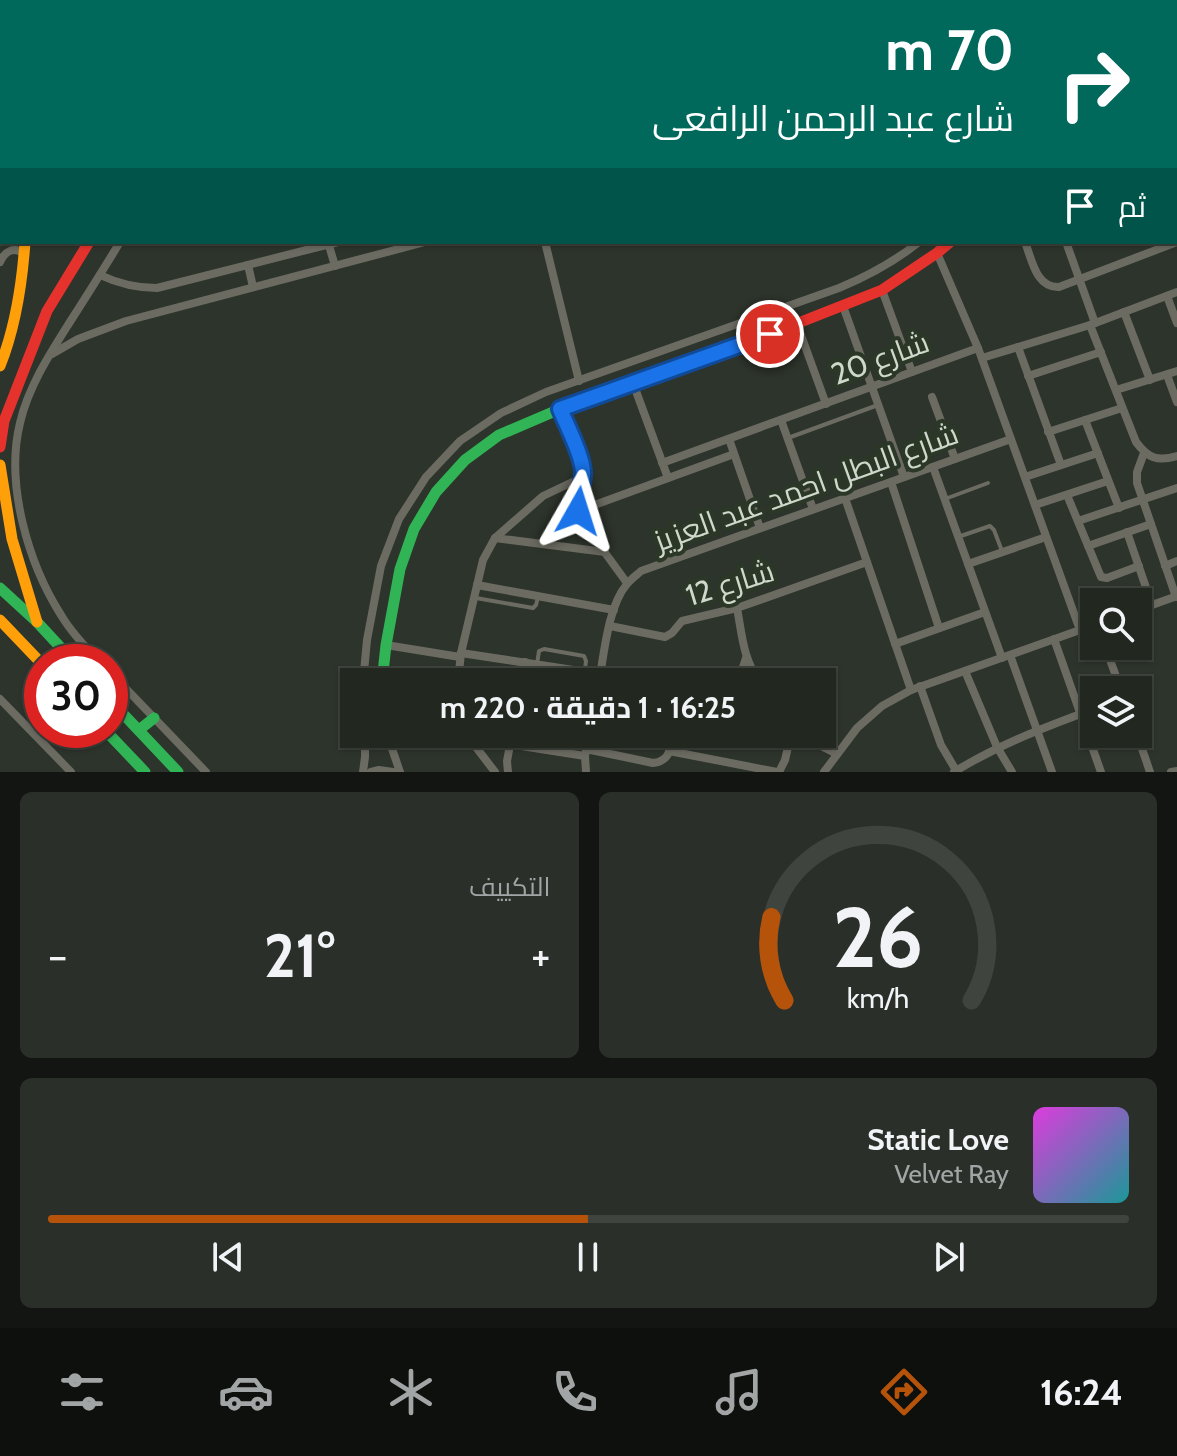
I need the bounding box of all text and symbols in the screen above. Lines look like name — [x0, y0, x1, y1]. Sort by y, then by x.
text: 70 m — [885, 16, 1014, 84]
icon: right — [1042, 32, 1146, 136]
text: شارع عبد الرحمن الرافعى — [652, 96, 1014, 140]
icon: arrive — [1058, 184, 1102, 228]
text: ثم — [1118, 188, 1146, 225]
pin — [736, 300, 804, 368]
icon: arrive — [748, 312, 792, 356]
street label: شارع 20 — [826, 323, 935, 395]
street label: شارع البطل احمد عبد العزيز — [647, 415, 964, 562]
position arrow — [536, 469, 620, 553]
street label: شارع 12 — [681, 552, 779, 616]
map controls — [1080, 588, 1152, 748]
button: search — [1080, 588, 1152, 660]
speed limit sign: 30 — [24, 644, 128, 748]
button: layers — [1080, 676, 1152, 748]
text: 16:25 · 1 دقيقة · 220 m — [440, 689, 736, 726]
text: التكييف — [469, 871, 551, 903]
text: 26 — [832, 887, 923, 988]
text: 21° — [264, 919, 335, 992]
text: − — [48, 929, 67, 982]
text: + — [531, 929, 550, 982]
text: km/h — [846, 980, 909, 1015]
text: Static Love — [867, 1121, 1009, 1158]
text: Velvet Ray — [894, 1158, 1009, 1190]
icon: previous — [206, 1235, 250, 1279]
icon: pause — [566, 1235, 610, 1279]
icon: next — [927, 1235, 971, 1279]
icon: filters — [54, 1364, 110, 1420]
icon: car — [218, 1364, 274, 1420]
icon: climate — [383, 1364, 439, 1420]
icon: phone — [547, 1364, 603, 1420]
icon: music — [711, 1364, 767, 1420]
icon: directions — [876, 1364, 932, 1420]
text: 16:24 — [1040, 1370, 1123, 1414]

